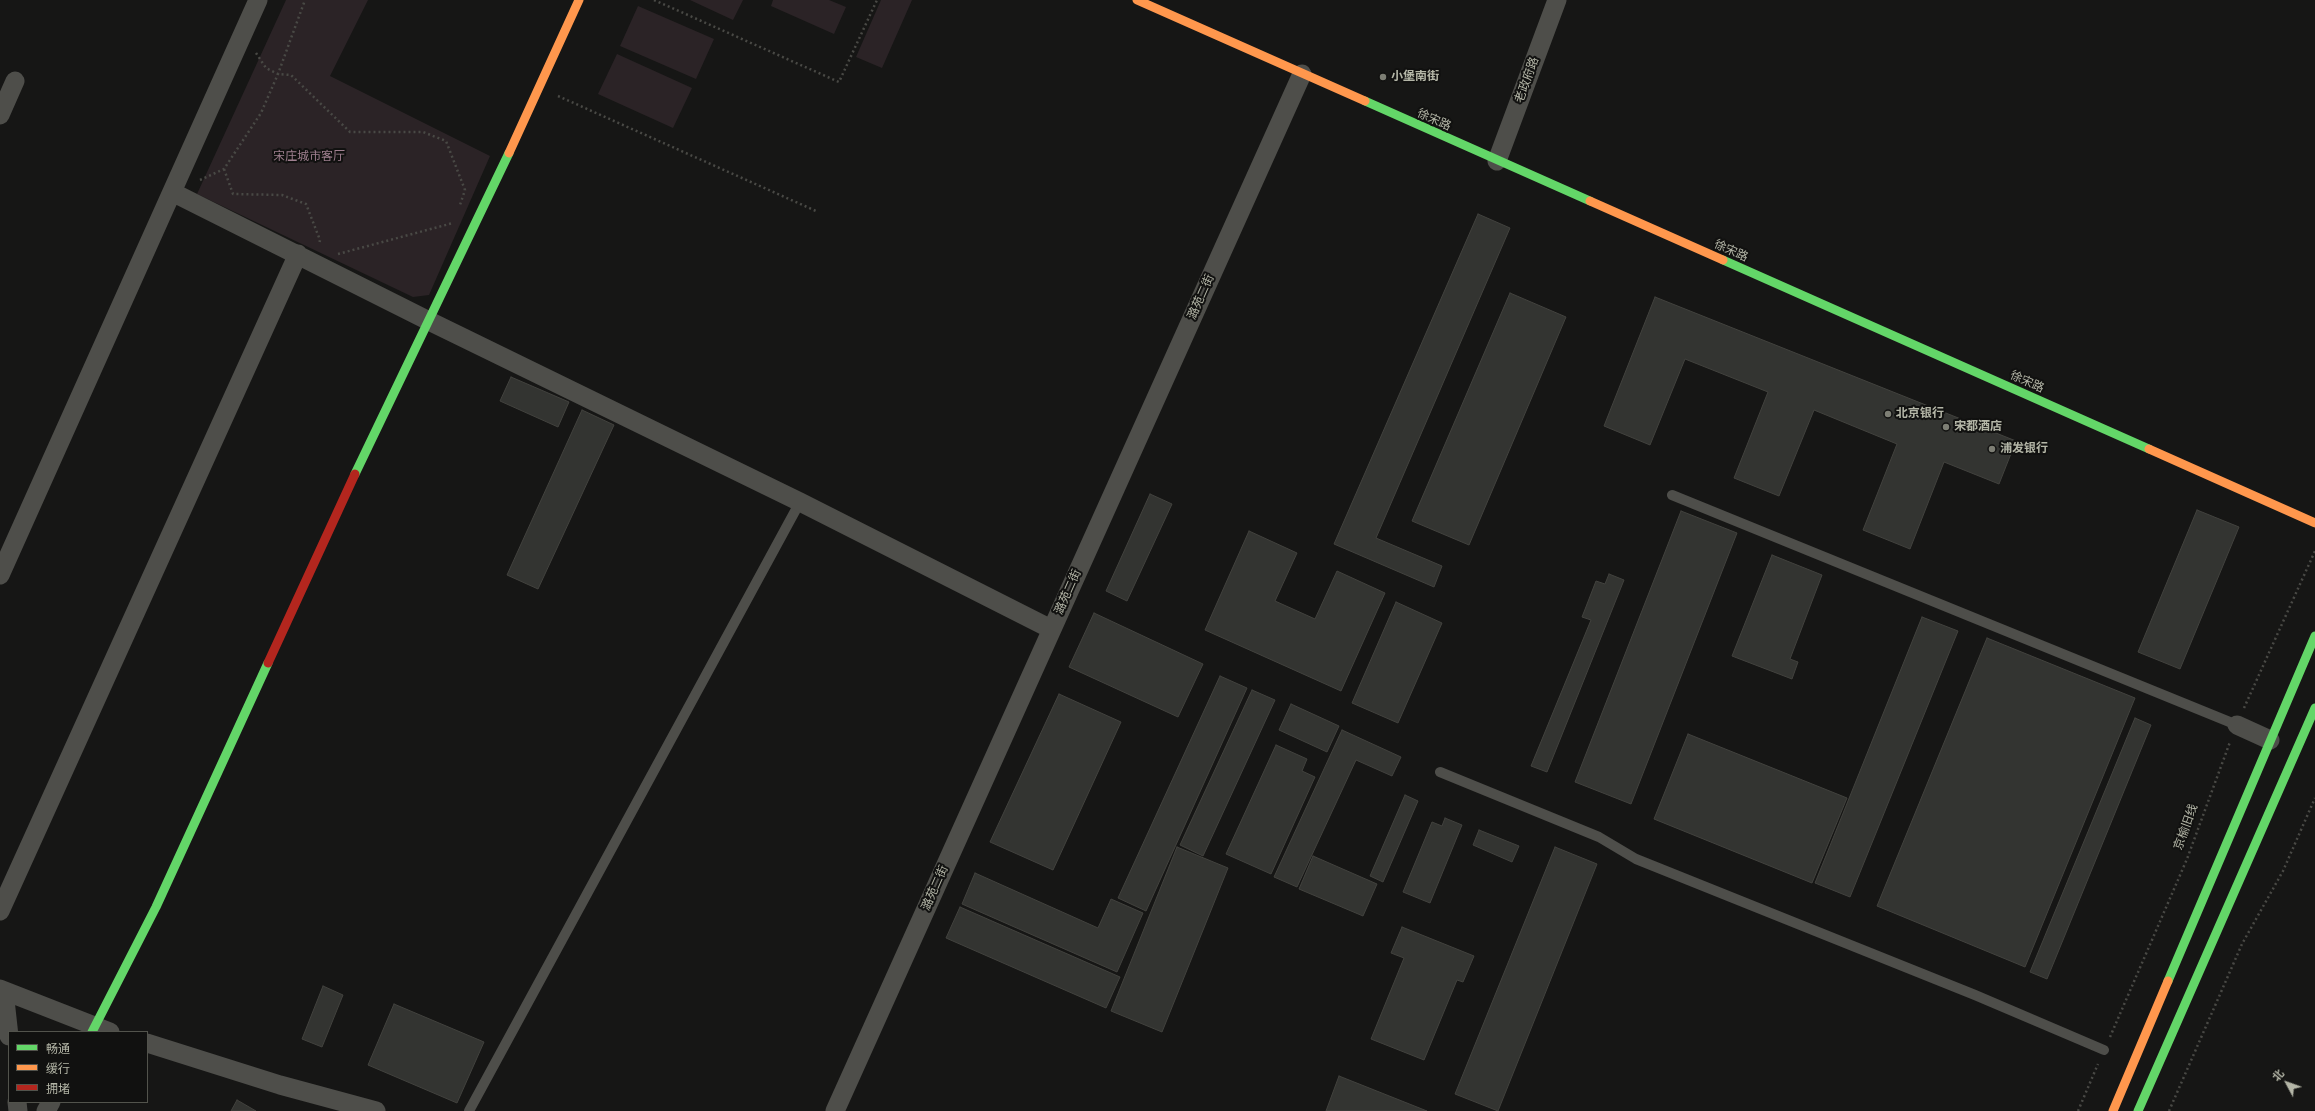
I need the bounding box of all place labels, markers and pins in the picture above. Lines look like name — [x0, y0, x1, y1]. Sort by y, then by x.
place label: 小堡南街 — [1391, 70, 1439, 84]
marker: 小堡南街 — [1378, 72, 1388, 82]
place label: 北京银行 — [1896, 407, 1944, 421]
marker: 北京银行 — [1883, 409, 1893, 419]
place label: 宋都酒店 — [1954, 420, 2002, 434]
marker: 宋都酒店 — [1941, 422, 1951, 432]
place label: 浦发银行 — [2000, 442, 2048, 456]
marker: 浦发银行 — [1987, 444, 1997, 454]

